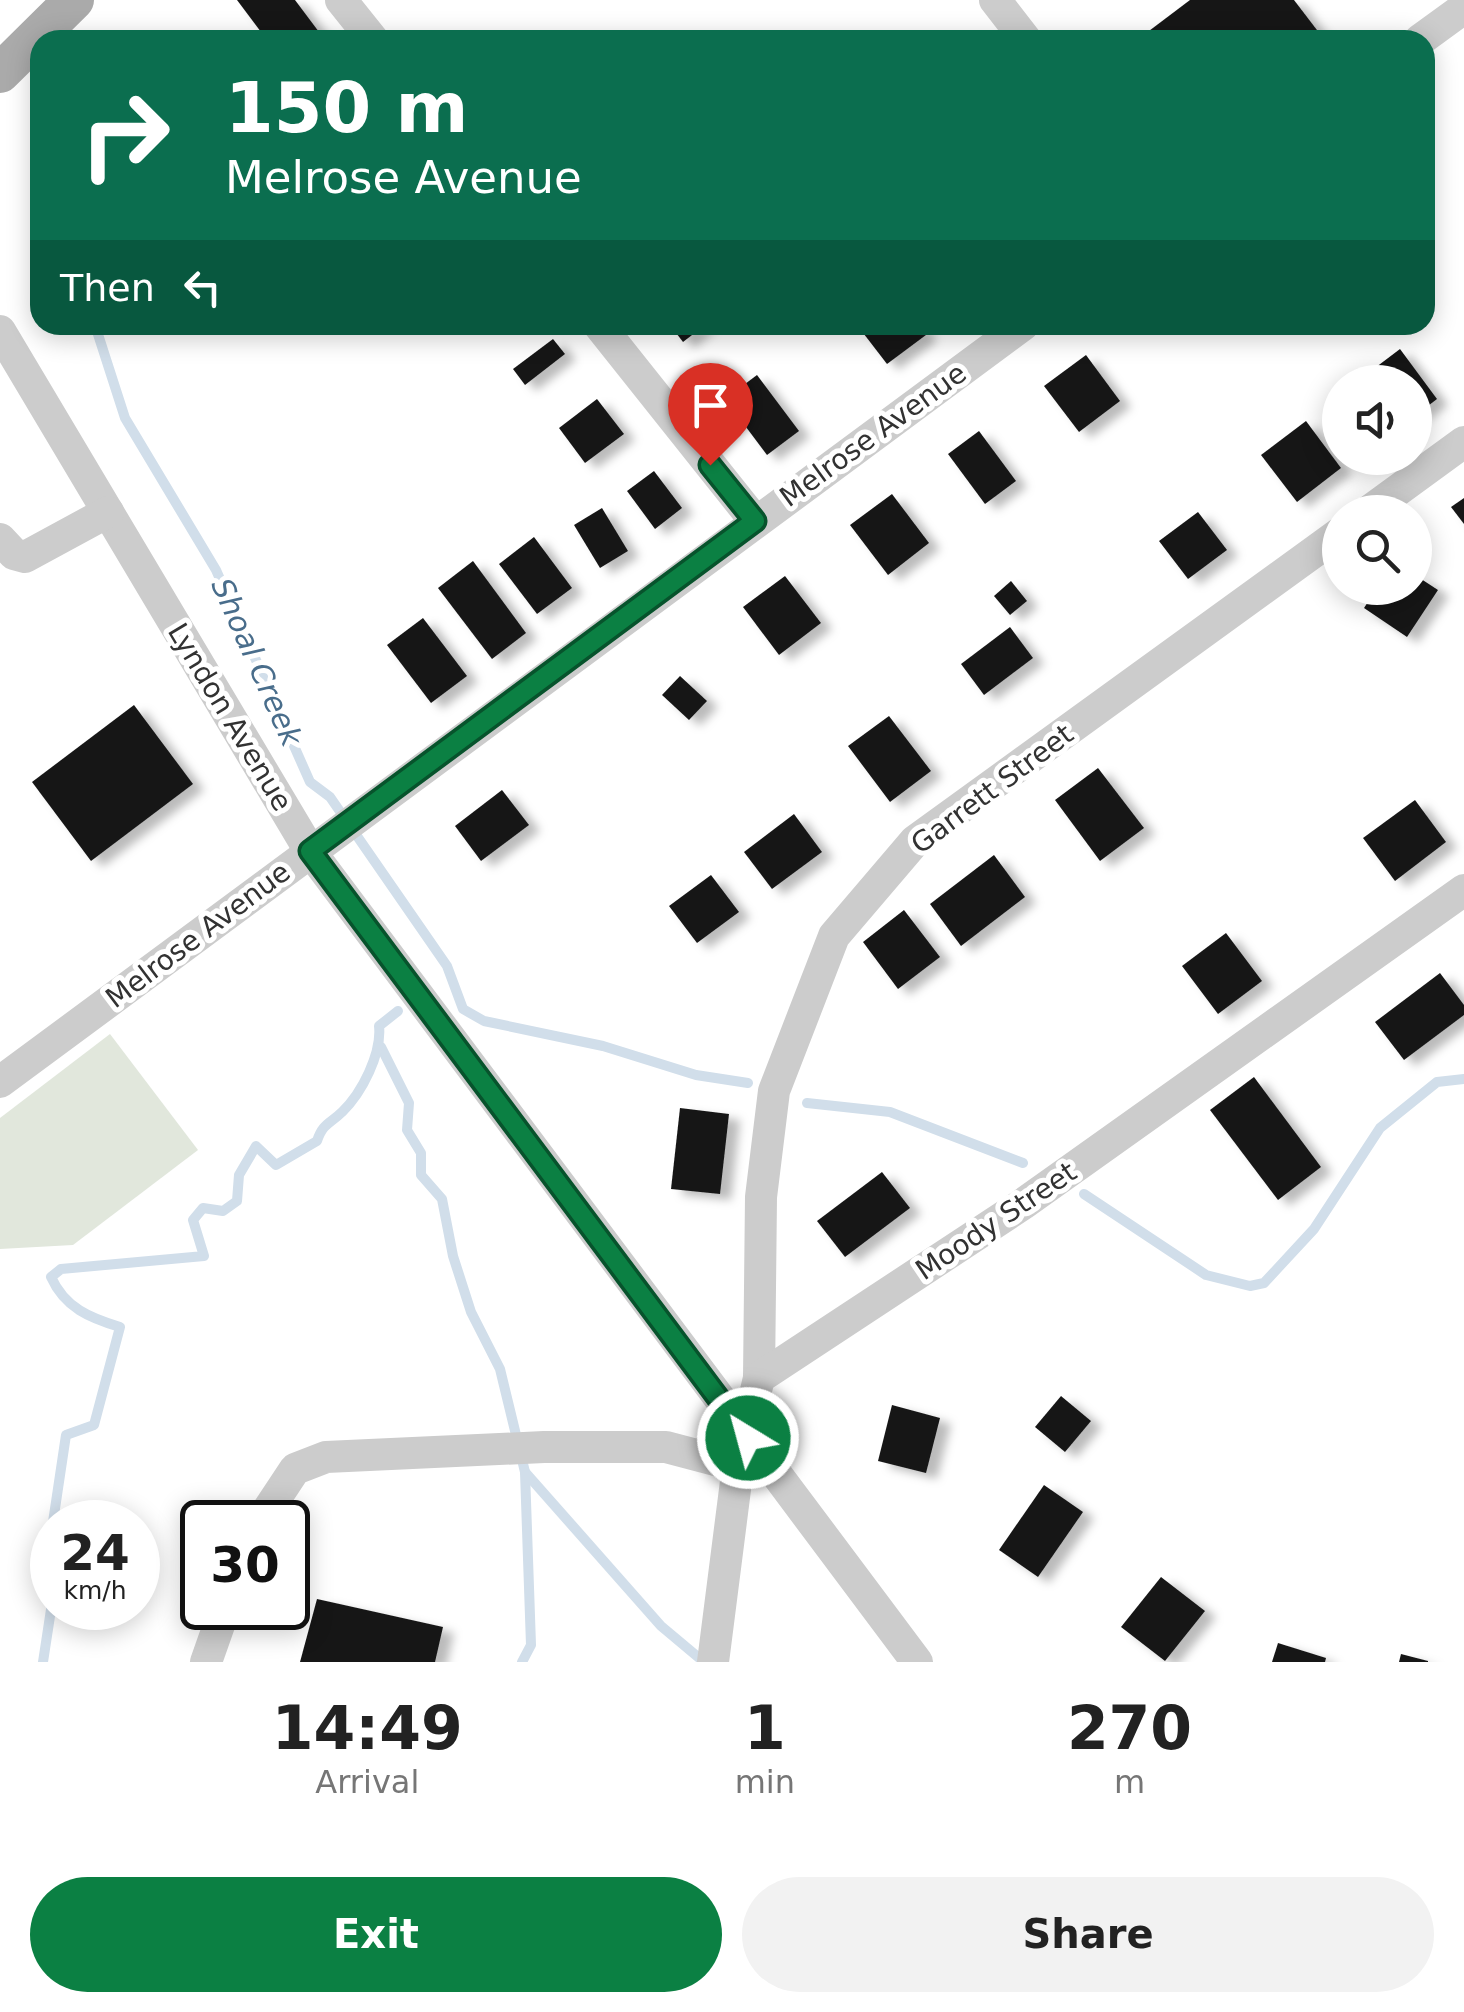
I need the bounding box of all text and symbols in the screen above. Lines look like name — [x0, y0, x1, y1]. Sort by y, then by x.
text: 150 m — [225, 67, 468, 149]
icon: right — [60, 70, 190, 200]
text: Melrose Avenue — [225, 151, 582, 204]
icon: left — [175, 260, 230, 315]
text: Then — [60, 266, 155, 310]
street label: Melrose Avenue — [774, 356, 972, 514]
pin — [668, 363, 753, 466]
map controls — [1322, 365, 1432, 605]
button: sound — [1322, 365, 1432, 475]
icon: arrive — [683, 378, 738, 433]
button: search — [1322, 495, 1432, 605]
water label: Shoal Creek — [204, 573, 310, 753]
street label: Lyndon Avenue — [161, 617, 299, 817]
street label: Garrett Street — [905, 717, 1079, 861]
street label: Melrose Avenue — [99, 855, 297, 1015]
street label: Moody Street — [909, 1155, 1083, 1287]
position arrow — [696, 1386, 800, 1490]
speed limit sign: 30 — [180, 1500, 310, 1630]
text: 24 — [60, 1524, 130, 1582]
text: km/h — [63, 1576, 127, 1605]
text: 14:49 — [272, 1693, 463, 1763]
text: 1 — [744, 1693, 786, 1763]
text: 270 — [1067, 1693, 1192, 1763]
text: Arrival — [315, 1763, 419, 1801]
text: min — [735, 1763, 795, 1801]
text: m — [1114, 1763, 1145, 1801]
button: Exit — [30, 1877, 722, 1992]
button: Share — [742, 1877, 1434, 1992]

